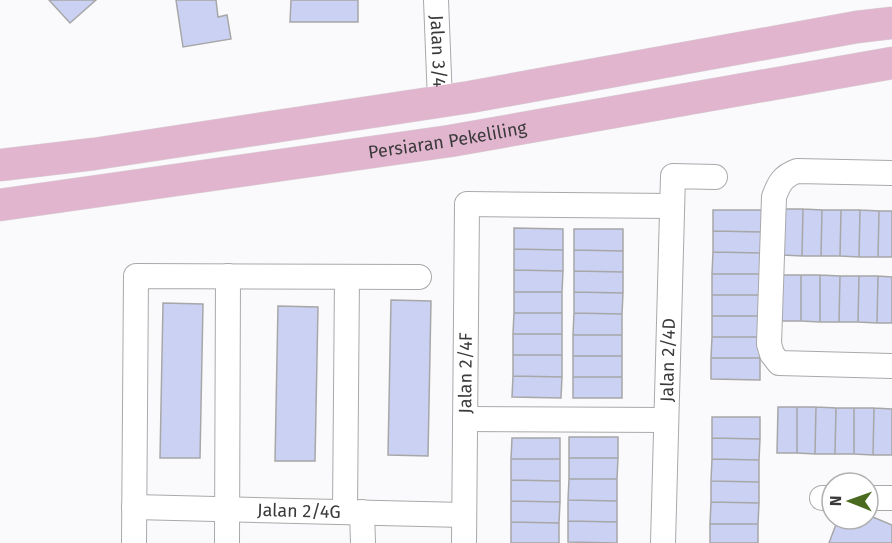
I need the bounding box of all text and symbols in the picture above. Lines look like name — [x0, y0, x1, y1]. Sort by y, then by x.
street label: Jalan 3/4 — [426, 14, 450, 88]
street label: Persiaran Pekeliling — [367, 117, 529, 164]
street label: Jalan 2/4D — [656, 318, 680, 402]
street label: Jalan 2/4F — [454, 332, 477, 414]
north arrow — [820, 471, 880, 531]
text: N — [826, 495, 845, 506]
street label: Jalan 2/4G — [257, 499, 341, 523]

